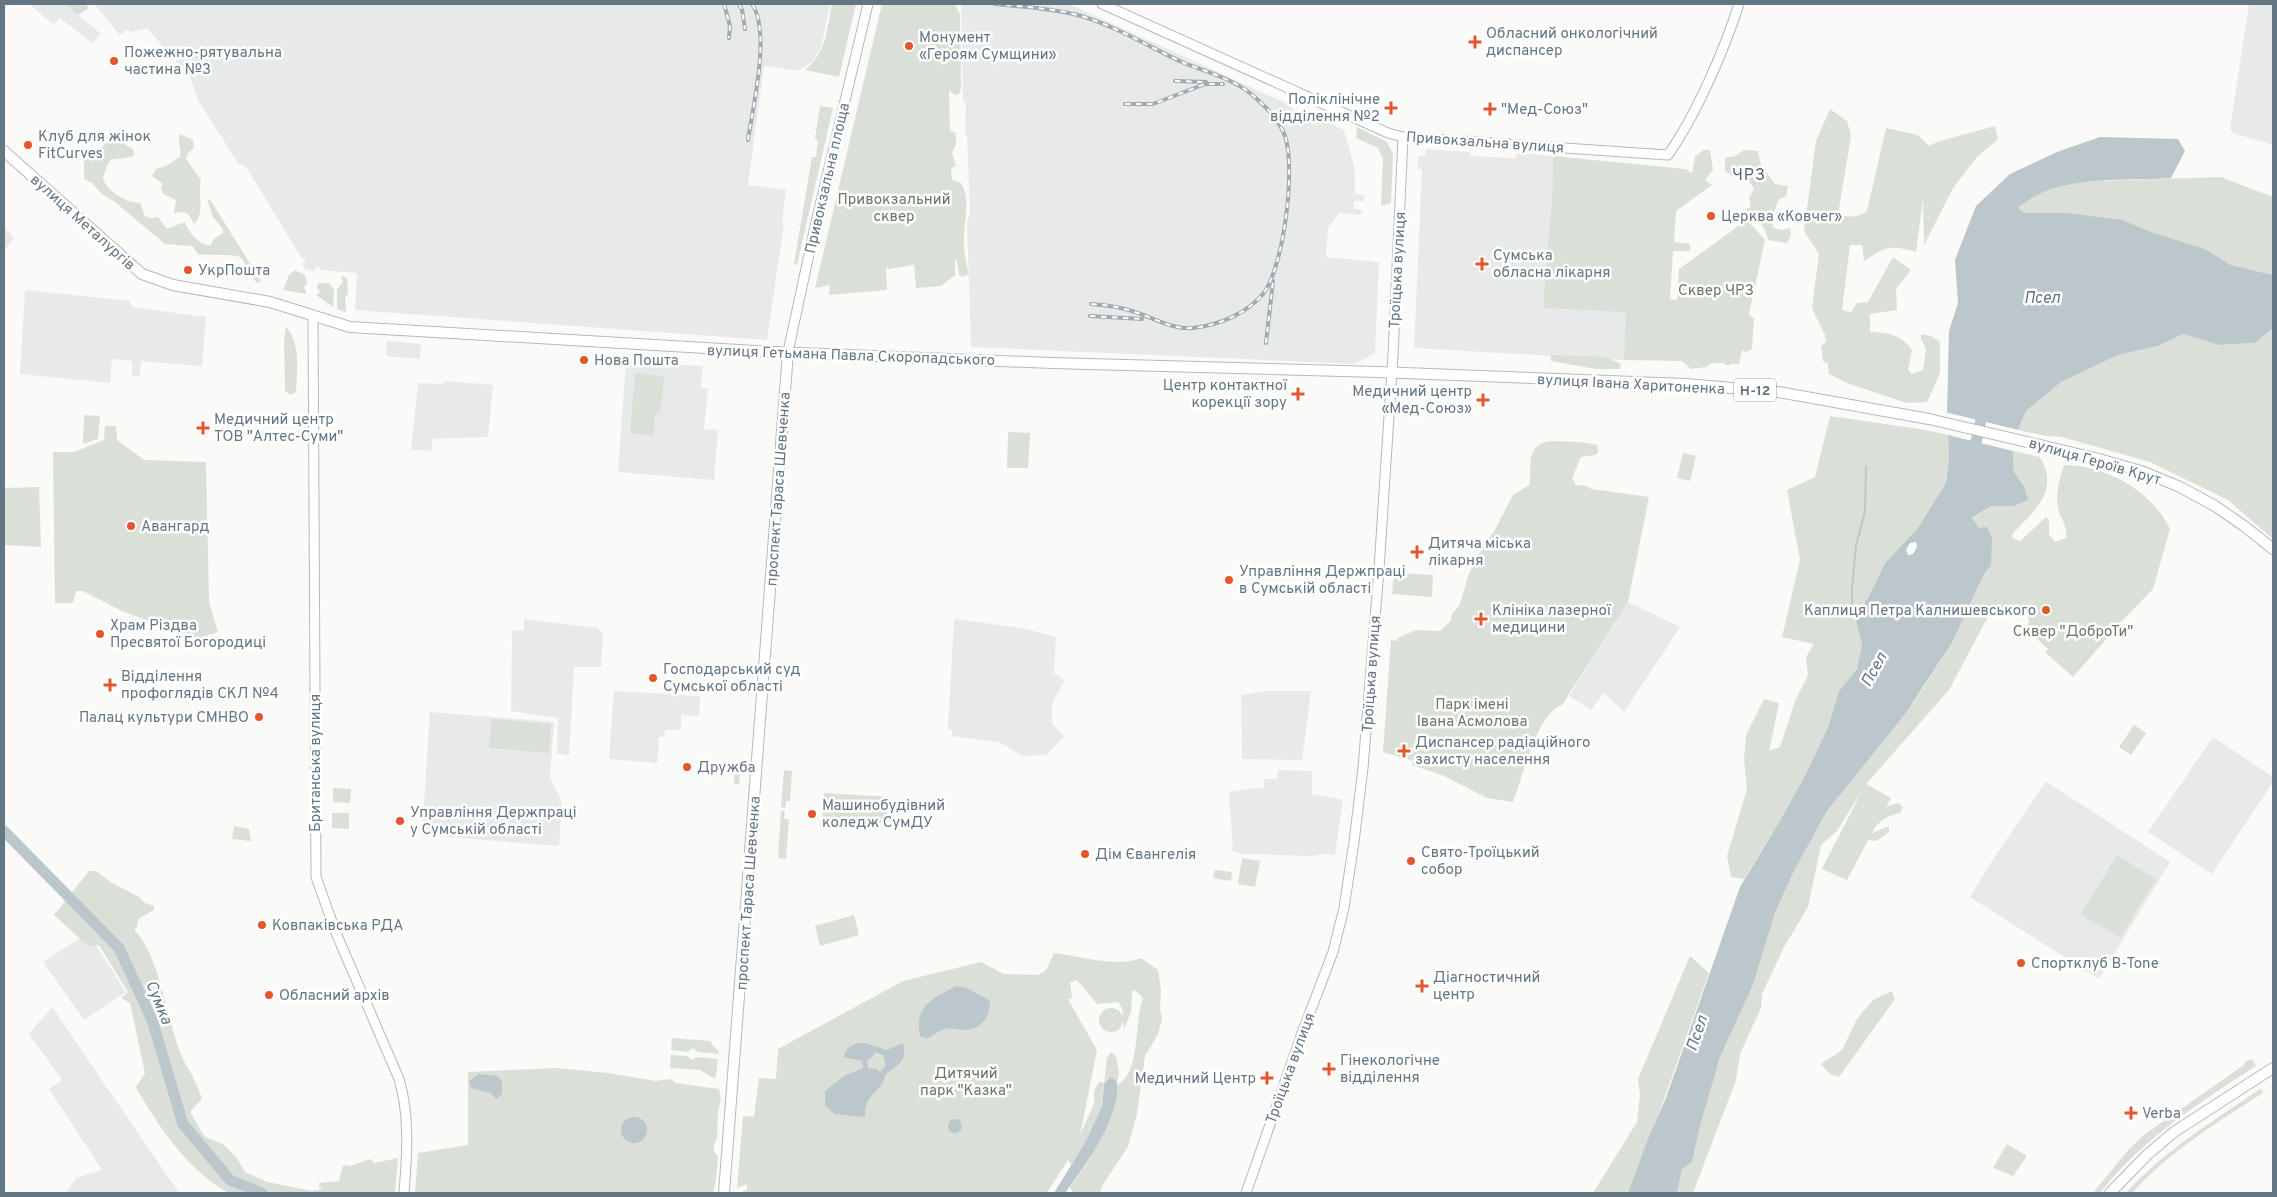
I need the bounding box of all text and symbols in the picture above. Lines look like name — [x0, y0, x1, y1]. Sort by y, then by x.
place label: Обласний онкологічний диспансер — [1486, 25, 1658, 61]
place label: Монумент «Героям Сумщини» — [919, 29, 1057, 65]
marker: Обласний онкологічний диспансер — [1468, 35, 1482, 49]
marker: Монумент «Героям Сумщини» — [903, 40, 915, 52]
place label: Пожежно-рятувальна частина №3 — [124, 44, 282, 80]
marker: Пожежно-рятувальна частина №3 — [108, 55, 120, 67]
place label: Поліклінічне відділення №2 — [1270, 91, 1380, 127]
street label: Привокзальна площа — [802, 101, 855, 256]
marker: Поліклінічне відділення №2 — [1384, 101, 1398, 115]
place label: "Мед-Союз" — [1501, 101, 1588, 120]
marker: "Мед-Союз" — [1483, 102, 1497, 116]
place label: Клуб для жінок FitCurves — [38, 128, 151, 164]
street label: Привокзальна вулиця — [1405, 128, 1565, 158]
marker: Клуб для жінок FitCurves — [22, 139, 34, 151]
district label: ЧРЗ — [1732, 166, 1766, 186]
street label: вулиця Металургів — [26, 171, 138, 275]
park label: Привокзальний сквер — [838, 191, 951, 227]
place label: Церква «Ковчег» — [1721, 208, 1842, 227]
marker: Церква «Ковчег» — [1705, 210, 1717, 222]
street label: Троїцька вулиця — [1386, 211, 1411, 329]
place label: Сумська обласна лікарня — [1493, 247, 1610, 283]
marker: Сумська обласна лікарня — [1475, 257, 1489, 271]
place label: УкрПошта — [198, 262, 270, 281]
marker: УкрПошта — [182, 264, 194, 276]
park label: Сквер ЧРЗ — [1678, 282, 1754, 301]
water label: Псел — [2024, 289, 2061, 309]
street label: вулиця Гетьмана Павла Скоропадського — [707, 342, 995, 371]
place label: Нова Пошта — [594, 352, 679, 371]
marker: Нова Пошта — [578, 354, 590, 366]
street label: вулиця Івана Харитоненка — [1536, 371, 1725, 400]
place label: Центр контактної корекції зору — [1163, 377, 1288, 413]
road number: Н-12 — [1734, 378, 1776, 402]
place label: Медичний центр «Мед-Союз» — [1352, 383, 1472, 419]
marker: Центр контактної корекції зору — [1291, 387, 1305, 401]
street label: проспект Тараса Шевченка — [763, 391, 796, 587]
marker: Медичний центр «Мед-Союз» — [1476, 393, 1490, 407]
place label: Медичний центр ТОВ "Алтес-Суми" — [214, 411, 343, 447]
marker: Медичний центр ТОВ "Алтес-Суми" — [196, 421, 210, 435]
street label: вулиця Героїв Крут — [2026, 434, 2163, 490]
place label: Авангард — [141, 518, 209, 537]
marker: Авангард — [125, 520, 137, 532]
place label: Дитяча міська лікарня — [1428, 535, 1531, 571]
marker: Дитяча міська лікарня — [1410, 545, 1424, 559]
place label: Управління Держпраці в Сумській області — [1239, 563, 1406, 599]
marker: Управління Держпраці в Сумській області — [1223, 574, 1235, 586]
place label: Клініка лазерної медицини — [1492, 602, 1612, 638]
place label: Каплиця Петра Калнишевського — [1804, 602, 2036, 621]
marker: Каплиця Петра Калнишевського — [2040, 604, 2052, 616]
marker: Клініка лазерної медицини — [1474, 612, 1488, 626]
street label: Троїцька вулиця — [1359, 615, 1386, 733]
place label: Храм Різдва Пресвятої Богородиці — [110, 617, 266, 653]
park label: Сквер "ДоброТи" — [2013, 623, 2133, 642]
marker: Храм Різдва Пресвятої Богородиці — [94, 628, 106, 640]
water label: Псел — [1857, 649, 1893, 691]
place label: Господарський суд Сумської області — [663, 661, 801, 697]
place label: Відділення профоглядів СКЛ №4 — [121, 668, 279, 704]
marker: Господарський суд Сумської області — [647, 672, 659, 684]
marker: Відділення профоглядів СКЛ №4 — [103, 678, 117, 692]
street label: Британська вулиця — [307, 694, 326, 832]
park label: Парк імені Івана Асмолова — [1417, 696, 1527, 732]
place label: Палац культури СМНВО — [79, 709, 249, 728]
marker: Палац культури СМНВО — [253, 711, 265, 723]
place label: Диспансер радіаційного захисту населення — [1415, 734, 1590, 770]
marker: Диспансер радіаційного захисту населення — [1397, 744, 1411, 758]
place label: Дружба — [697, 759, 756, 778]
marker: Дружба — [681, 761, 693, 773]
street label: проспект Тараса Шевченка — [733, 795, 766, 991]
place label: Машинобудівний коледж СумДУ — [822, 797, 945, 833]
place label: Управління Держпраці у Сумській області — [410, 804, 577, 840]
marker: Машинобудівний коледж СумДУ — [806, 808, 818, 820]
marker: Управління Держпраці у Сумській області — [394, 815, 406, 827]
place label: Свято-Троїцький собор — [1421, 844, 1540, 880]
place label: Дім Євангелія — [1095, 846, 1196, 865]
marker: Дім Євангелія — [1079, 848, 1091, 860]
marker: Свято-Троїцький собор — [1405, 855, 1417, 867]
place label: Ковпаківська РДА — [272, 917, 404, 936]
marker: Ковпаківська РДА — [256, 919, 268, 931]
place label: Спортклуб B-Tone — [2031, 955, 2159, 974]
marker: Спортклуб B-Tone — [2015, 957, 2027, 969]
place label: Діагностичний центр — [1433, 969, 1540, 1005]
water label: Сумка — [140, 978, 176, 1028]
marker: Діагностичний центр — [1415, 979, 1429, 993]
place label: Обласний архів — [279, 987, 390, 1006]
marker: Обласний архів — [263, 989, 275, 1001]
street label: Троїцька вулиця — [1262, 1010, 1320, 1127]
water label: Псел — [1683, 1013, 1713, 1054]
place label: Гінекологічне відділення — [1340, 1052, 1440, 1088]
marker: Гінекологічне відділення — [1322, 1062, 1336, 1076]
park label: Дитячий парк "Казка" — [920, 1065, 1012, 1101]
place label: Медичний Центр — [1135, 1070, 1256, 1089]
marker: Медичний Центр — [1260, 1071, 1274, 1085]
place label: Verba — [2142, 1105, 2181, 1124]
marker: Verba — [2124, 1106, 2138, 1120]

